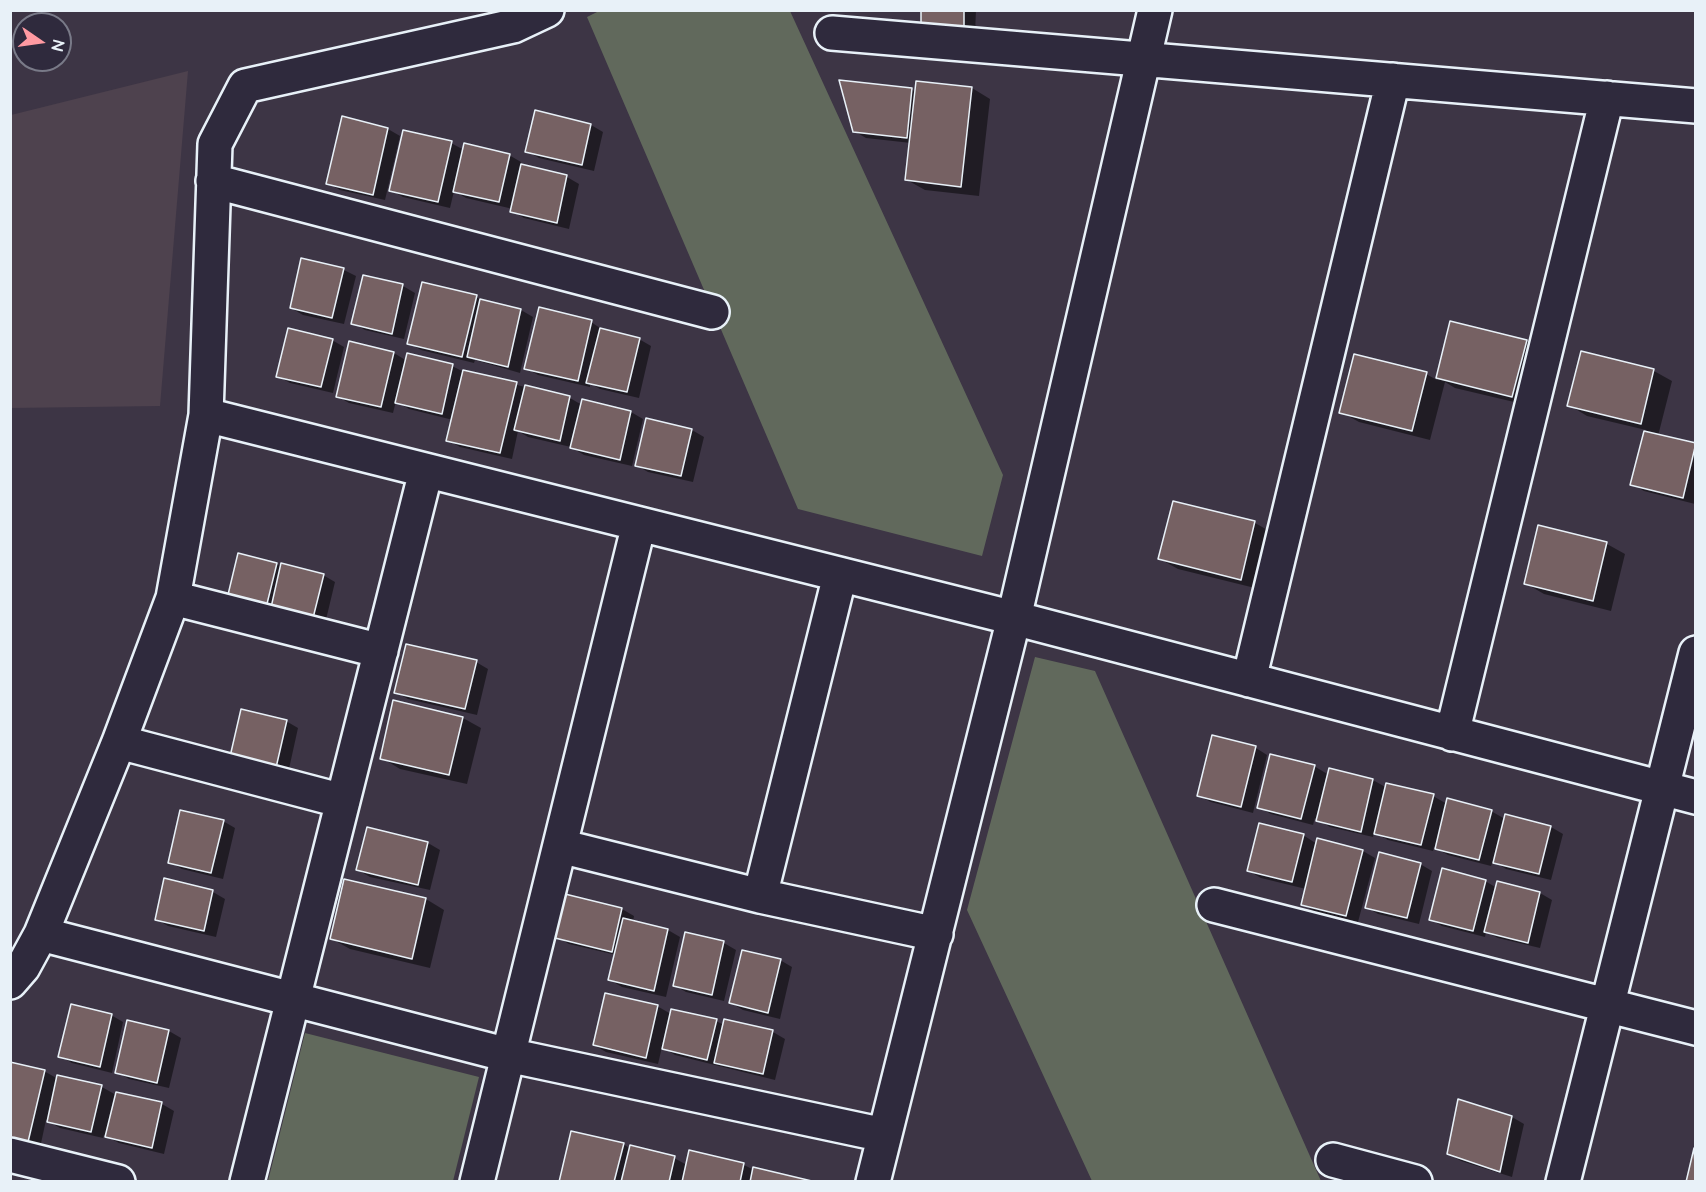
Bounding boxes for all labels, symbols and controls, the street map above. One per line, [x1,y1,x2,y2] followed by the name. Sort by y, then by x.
[12,12,72,72] north arrow
[46,38,69,53] text: N

